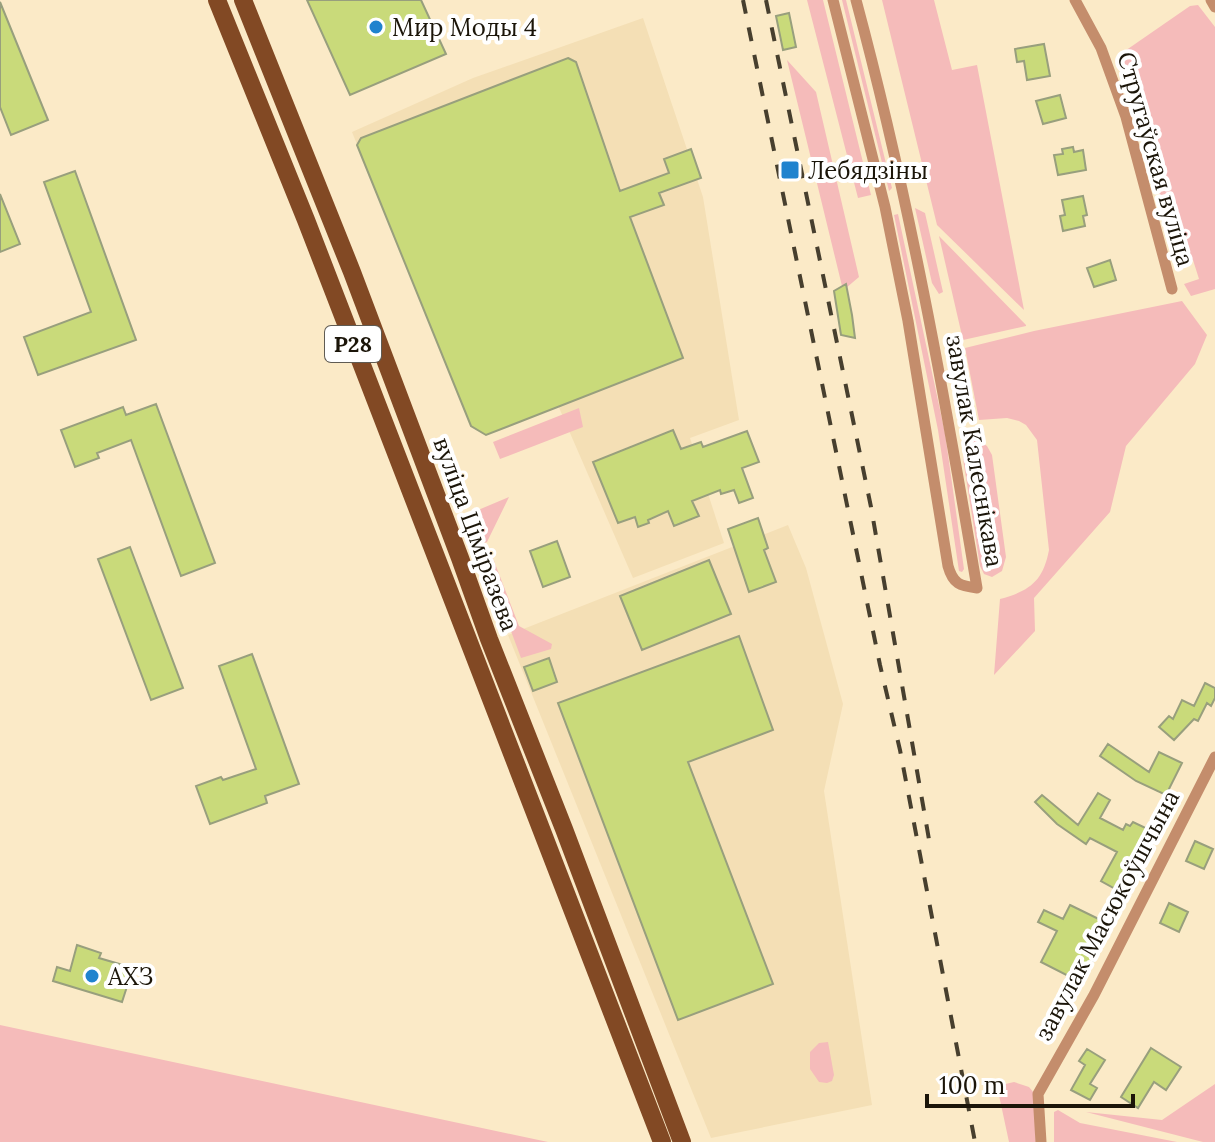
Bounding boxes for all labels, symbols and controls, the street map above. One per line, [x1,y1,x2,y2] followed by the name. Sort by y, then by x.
[392,12,537,43] place label: Мир Моды 4
[367,18,385,36] marker: Мир Моды 4
[1111,48,1201,270] street label: Стругаўская вуліца
[808,155,928,186] place label: Лебядзіны
[779,159,801,181] marker: Лебядзіны
[325,326,381,362] road number: Р28
[939,333,1011,569] street label: завулак Калеснікава
[426,433,526,635] street label: вуліца Ціміразева
[1028,785,1186,1045] street label: завулак Масюкоўшчына
[107,961,153,992] place label: АХЗ
[83,967,101,985] marker: АХЗ
[927,1058,1133,1108] scale bar
[939,1070,1005,1101] text: 100 m

